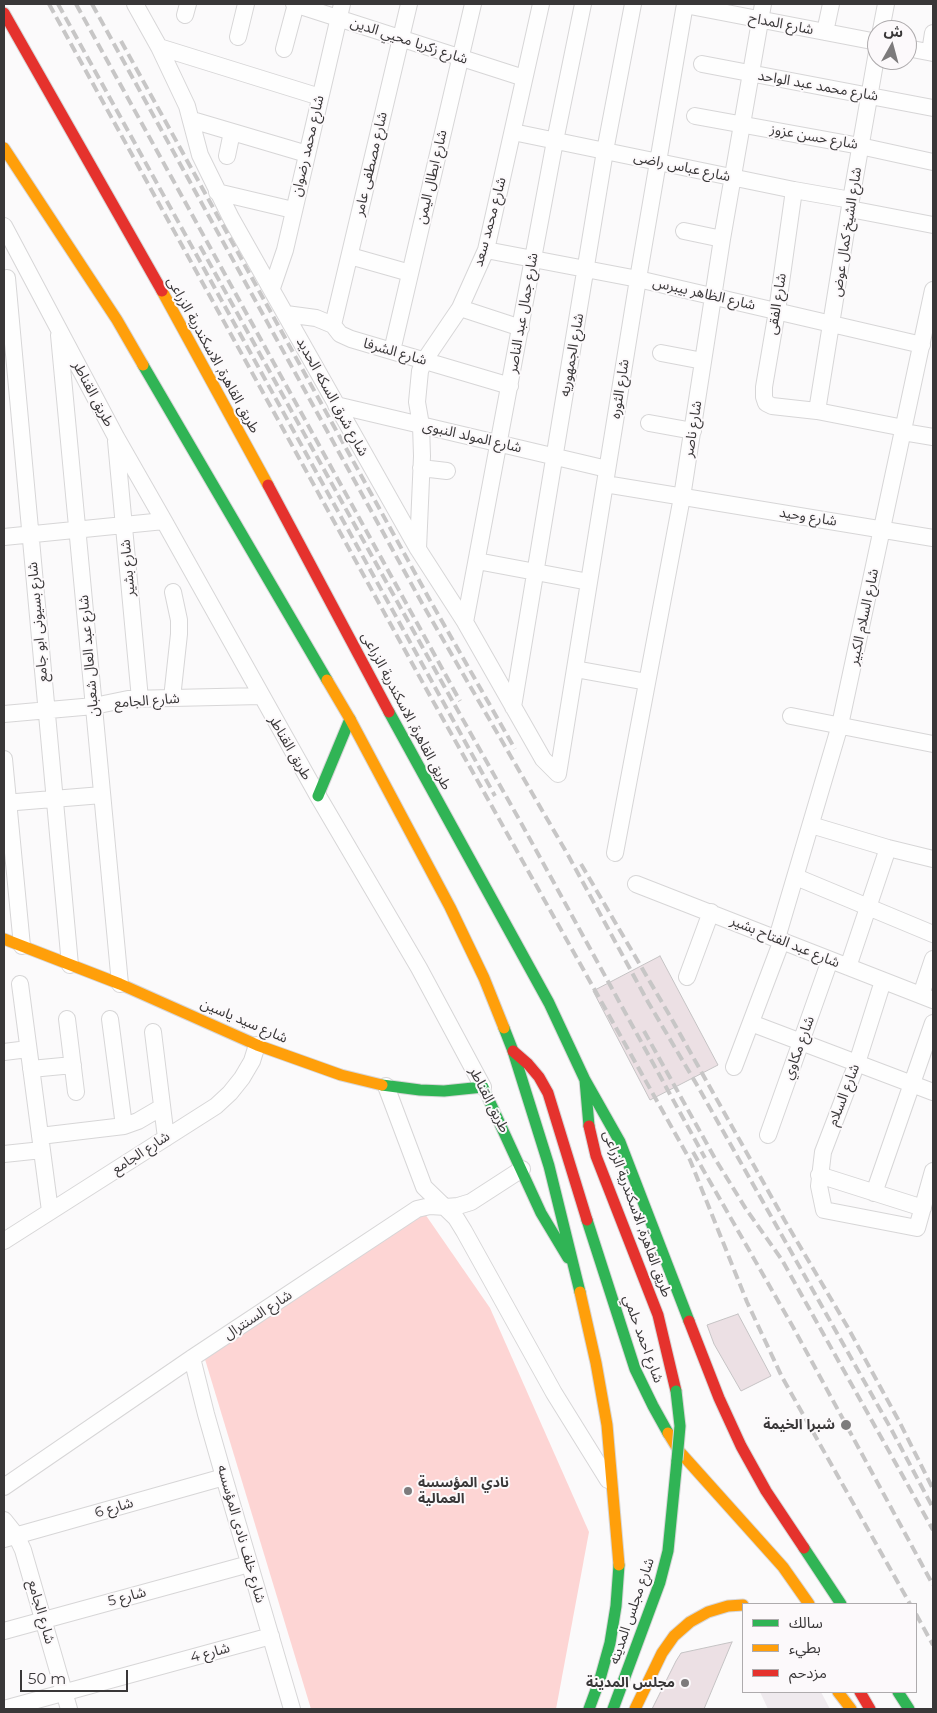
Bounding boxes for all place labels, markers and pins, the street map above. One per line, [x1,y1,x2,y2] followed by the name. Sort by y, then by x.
[763,1417,835,1433] place label: شبرا الخيمة
[839,1418,853,1432] marker: شبرا الخيمة
[418,1475,509,1508] place label: نادي المؤسسة العمالية
[402,1485,414,1497] marker: نادي المؤسسة العمالية
[586,1675,675,1691] place label: مجلس المدينة
[679,1677,691,1689] marker: مجلس المدينة

